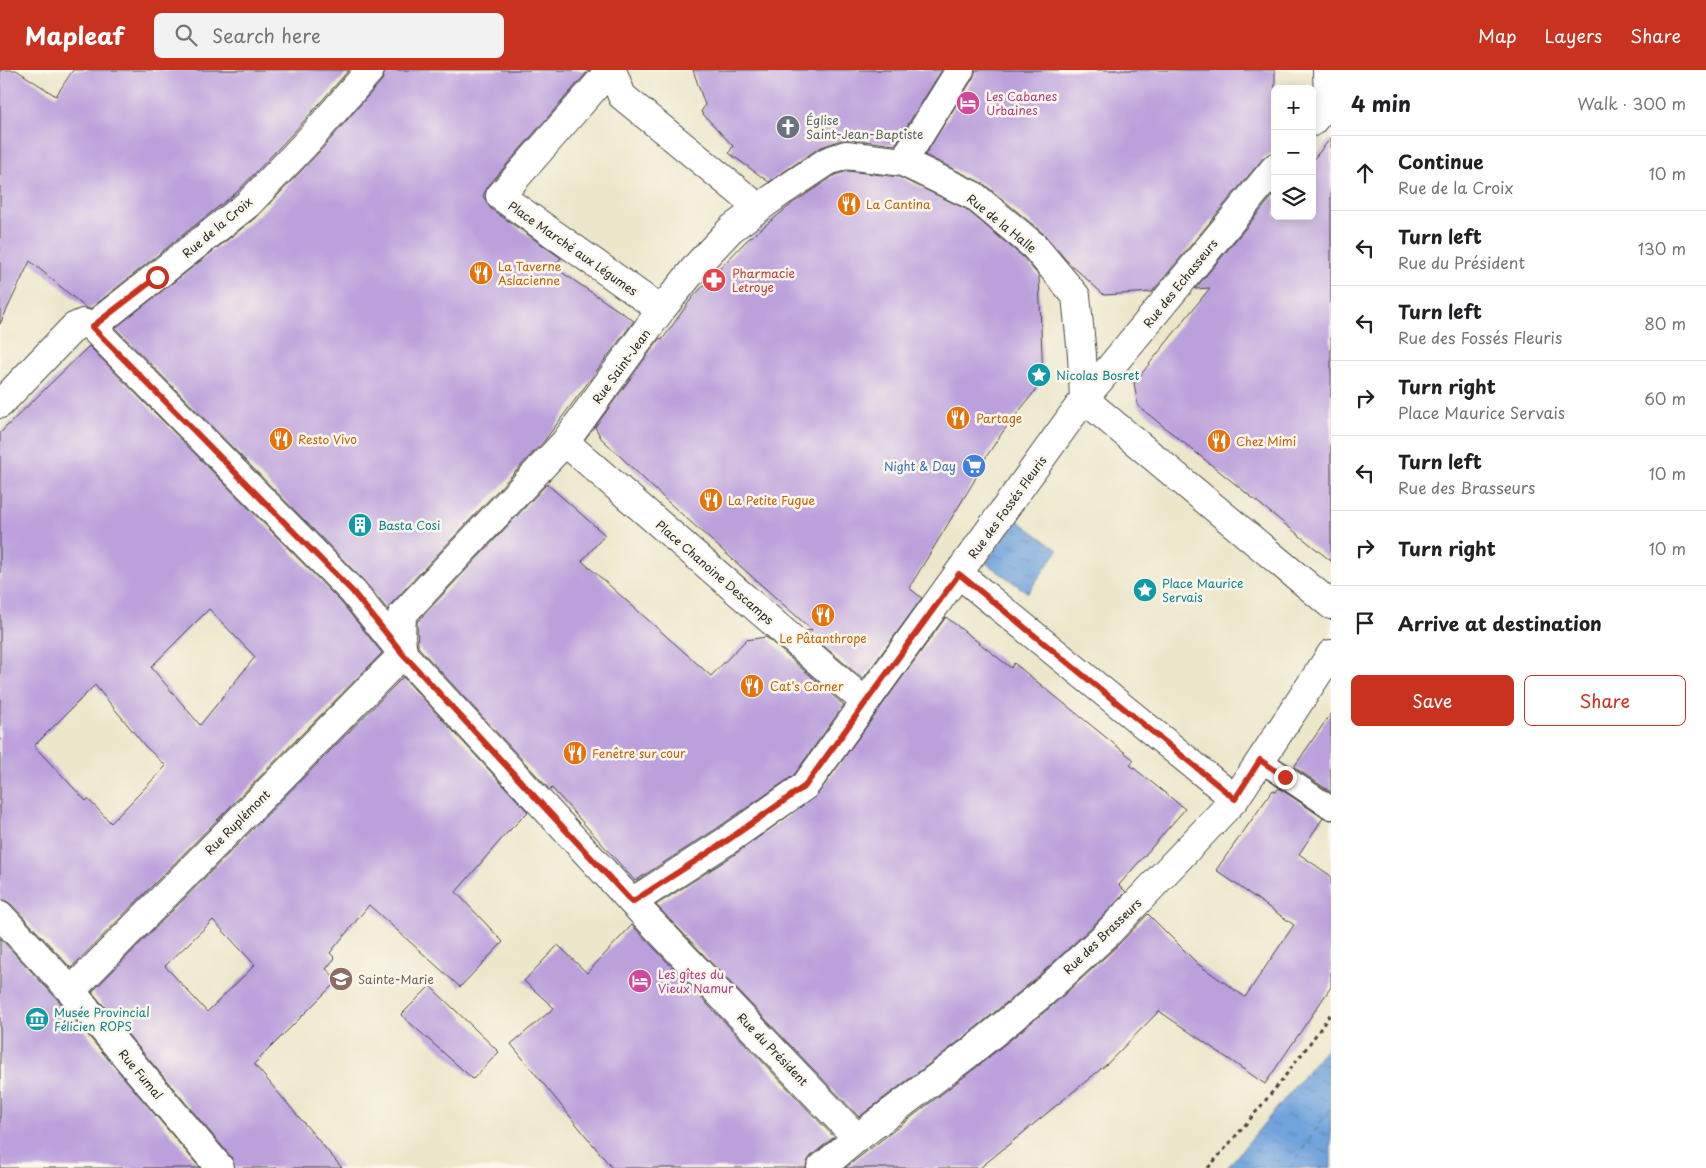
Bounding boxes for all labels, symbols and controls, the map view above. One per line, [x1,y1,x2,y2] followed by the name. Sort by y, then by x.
[154,13,504,58] search box
[25,17,124,53] text: Mapleaf
[172,21,200,49] icon: search
[212,21,321,49] text: Search here
[1478,22,1517,49] text: Map
[1545,22,1602,49] text: Layers
[1630,22,1681,49] text: Share
[1271,85,1316,220] map controls
[1271,85,1316,130] button: +
[986,87,1058,119] place label: Les Cabanes Urbaines
[1351,87,1411,119] text: 4 min
[955,90,981,116] hotel icon: Les Cabanes Urbaines
[1577,91,1686,115] text: Walk · 300 m
[806,111,923,143] place label: Église Saint-Jean-Baptiste
[775,114,801,140] church icon: Église Saint-Jean-Baptiste
[1271,130,1316,175] button: −
[1398,147,1484,175] text: Continue
[1351,159,1379,187] icon: ahead
[1649,161,1686,185] text: 10 m
[1271,175,1316,220] button: layers
[1398,175,1513,199] text: Rue de la Croix
[963,189,1041,257] street label: Rue de la Halle
[836,191,862,217] restaurant icon: La Cantina
[178,192,256,262] street label: Rue de la Croix
[866,195,931,213] place label: La Cantina
[505,196,642,300] street label: Place Marché aux Légumes
[1398,222,1482,250] text: Turn left
[1139,234,1222,331] street label: Rue des Echasseurs
[1351,234,1379,262] icon: left
[1638,236,1686,260] text: 130 m
[1398,250,1525,274] text: Rue du Président
[498,257,562,289] place label: La Taverne Aslacienne
[468,260,494,286] restaurant icon: La Taverne Aslacienne
[732,264,795,296] place label: Pharmacie Letroye
[146,266,169,289] route start
[701,267,727,293] pharmacy icon: Pharmacie Letroye
[1398,297,1482,325] text: Turn left
[1351,309,1379,337] icon: left
[1644,311,1686,335] text: 80 m
[588,325,654,407] street label: Rue Saint-Jean
[1398,325,1562,349] text: Rue des Fossés Fleuris
[1026,362,1052,388] place icon: Nicolas Bosret
[1056,366,1139,384] place label: Nicolas Bosret
[1398,372,1496,400] text: Turn right
[1351,384,1379,412] icon: right
[1644,386,1686,410] text: 60 m
[1398,400,1565,424] text: Place Maurice Servais
[945,405,971,431] restaurant icon: Partage
[976,409,1022,427] place label: Partage
[268,426,294,452] restaurant icon: Resto Vivo
[1206,428,1232,454] restaurant icon: Chez Mimi
[298,430,357,448] place label: Resto Vivo
[1236,432,1296,450] place label: Chez Mimi
[1398,447,1482,475] text: Turn left
[964,451,1051,562] street label: Rue des Fossés Fleuris
[961,453,987,479] supermarket icon: Night & Day
[884,457,956,475] place label: Night & Day
[1351,459,1379,487] icon: left
[1649,461,1686,485] text: 10 m
[1398,475,1535,499] text: Rue des Brasseurs
[698,487,724,513] restaurant icon: La Petite Fugue
[728,491,815,509] place label: La Petite Fugue
[347,512,373,538] building icon: Basta Cosi
[378,516,440,534] place label: Basta Cosi
[652,516,778,629] street label: Place Chanoine Descamps
[1351,534,1379,562] icon: right
[1398,534,1496,562] text: Turn right
[1649,536,1686,560] text: 10 m
[1162,574,1243,606] place label: Place Maurice Servais
[1132,577,1158,603] place icon: Place Maurice Servais
[810,602,836,628] restaurant icon: Le Pâtanthrope
[1351,609,1379,637] icon: arrive
[1398,609,1602,637] text: Arrive at destination
[779,629,867,647] place label: Le Pâtanthrope
[739,673,765,699] restaurant icon: Cat's Corner
[1351,675,1514,726] button: Save
[1524,675,1686,726] button: Share
[770,677,844,695] place label: Cat's Corner
[562,740,588,766] restaurant icon: Fenêtre sur cour
[592,744,686,762] place label: Fenêtre sur cour
[1274,766,1297,789] route end
[200,785,274,859] street label: Rue Ruplémont
[1059,893,1146,978] street label: Rue des Brasseurs
[658,965,734,997] place label: Les gîtes du Vieux Namur
[328,966,354,992] school or university icon: Sainte-Marie
[627,968,653,994] hotel icon: Les gîtes du Vieux Namur
[358,970,434,988] place label: Sainte-Marie
[54,1003,150,1035] place label: Musée Provincial Félicien ROPS
[24,1006,50,1032] museum icon: Musée Provincial Félicien ROPS
[733,1008,813,1090] street label: Rue du Président
[115,1045,167,1103] street label: Rue Fumal

